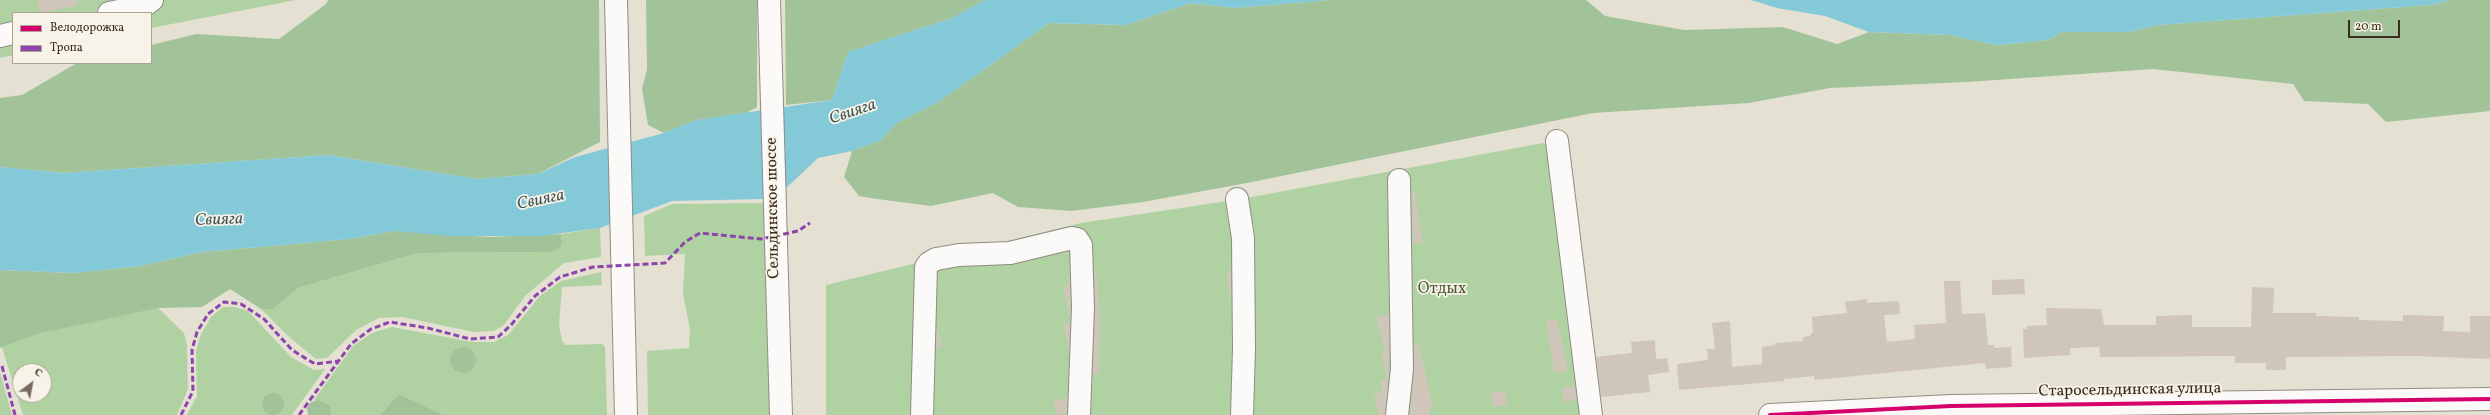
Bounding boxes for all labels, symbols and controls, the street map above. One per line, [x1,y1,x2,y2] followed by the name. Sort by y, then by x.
[12,12,152,64] legend
[2350,12,2402,38] scale bar
[2355,19,2382,35] text: 20 m
[50,20,124,36] text: Велодорожка
[50,40,83,56] text: Тропа
[827,96,879,130] water label: Свияга
[763,137,785,279] street label: Сельдинское шоссе
[515,186,567,216] water label: Свияга
[195,210,243,232] water label: Свияга
[1418,280,1466,300] park label: Отдых
[12,363,52,403] north arrow
[31,365,45,381] text: С
[2038,380,2222,402] street label: Старосельдинская улица

